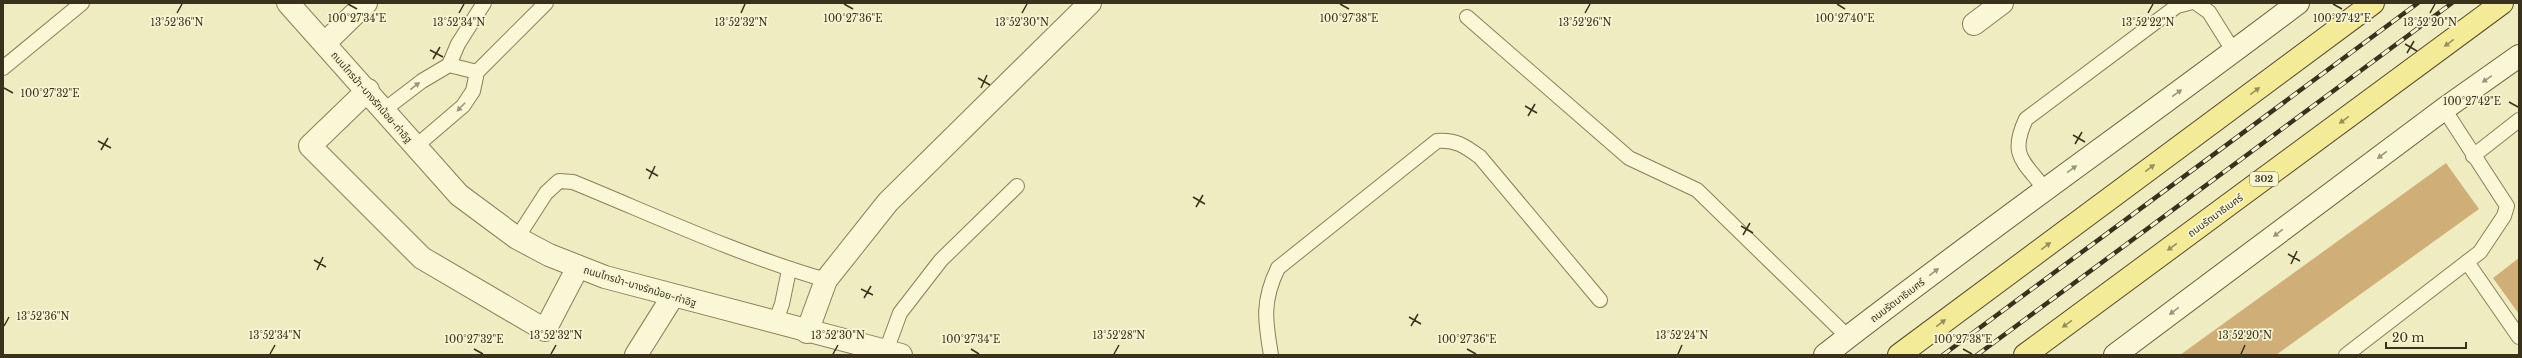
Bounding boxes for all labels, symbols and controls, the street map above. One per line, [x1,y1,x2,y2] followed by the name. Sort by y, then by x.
[328,12,386,25] text: 100°27'34"E
[823,12,883,25] text: 100°27'36"E
[1320,12,1378,25] text: 100°27'38"E
[1815,12,1875,25] text: 100°27'40"E
[2313,12,2371,25] text: 100°27'42"E
[150,16,204,29] text: 13°52'36"N
[433,16,485,29] text: 13°52'34"N
[715,16,767,29] text: 13°52'32"N
[995,16,1049,29] text: 13°52'30"N
[1558,16,1612,29] text: 13°52'26"N
[2122,16,2174,29] text: 13°52'22"N
[2403,16,2457,29] text: 13°52'20"N
[2443,39,2454,47] one-way arrow
[328,49,415,146] street label: ถนนไทรม้า-บางรักน้อย-ท่าอิฐ
[2482,75,2492,83] one-way arrow
[409,82,420,90] one-way arrow
[21,87,79,100] text: 100°27'32"E
[2249,87,2260,95] one-way arrow
[2172,89,2183,97] one-way arrow
[2443,95,2501,108] text: 100°27'42"E
[456,102,466,112] one-way arrow
[2339,116,2349,124] one-way arrow
[2377,151,2388,160] one-way arrow
[2145,164,2156,173] one-way arrow
[2067,165,2078,173] one-way arrow
[2250,172,2278,186] road number: 302
[2185,191,2246,240] street label: ถนนรัตนาธิเบศร์
[2273,229,2283,237] one-way arrow
[2040,242,2051,250] one-way arrow
[2166,243,2177,251] one-way arrow
[582,263,698,310] street label: ถนนไทรม้า-บางรักน้อย-ท่าอิฐ
[1929,268,1940,276] one-way arrow
[1867,275,1928,325] street label: ถนนรัตนาธิเบศร์
[2168,307,2179,315] one-way arrow
[16,310,70,323] text: 13°52'36"N
[1936,319,1947,328] one-way arrow
[2062,320,2072,328] one-way arrow
[2386,324,2466,350] scale bar
[249,329,301,342] text: 13°52'34"N
[530,329,582,342] text: 13°52'32"N
[811,329,865,342] text: 13°52'30"N
[1093,329,1145,342] text: 13°52'28"N
[1656,329,1708,342] text: 13°52'24"N
[2218,329,2272,342] text: 13°52'20"N
[2392,330,2424,345] text: 20 m
[445,333,503,346] text: 100°27'32"E
[942,333,1000,346] text: 100°27'34"E
[1437,333,1497,346] text: 100°27'36"E
[1934,333,1992,346] text: 100°27'38"E

